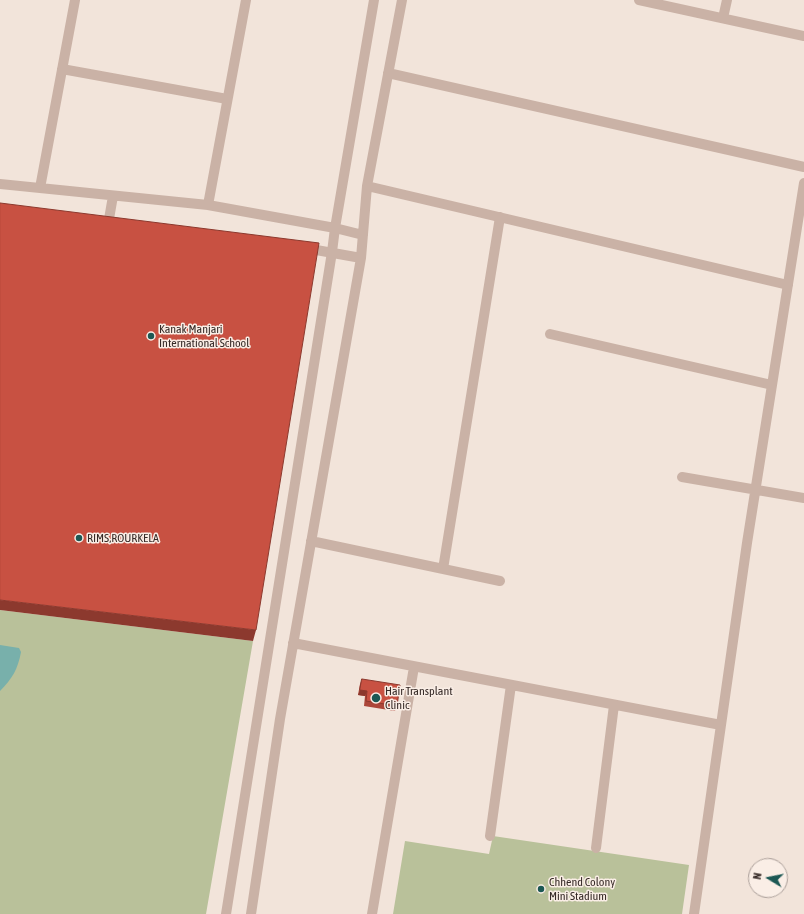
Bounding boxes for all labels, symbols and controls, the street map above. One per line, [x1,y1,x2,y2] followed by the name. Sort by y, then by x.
[159,322,249,350] place label: Kanak Manjari International School
[146,331,156,341] marker: Kanak Manjari International School
[87,531,159,545] place label: RIMS,ROURKELA
[74,533,84,543] marker: RIMS,ROURKELA
[385,684,453,712] place label: Hair Transplant Clinic
[370,692,382,704] marker: Hair Transplant Clinic
[748,858,788,898] north arrow
[751,872,764,880] text: N
[549,875,615,903] place label: Chhend Colony Mini Stadium
[536,884,546,894] marker: Chhend Colony Mini Stadium

